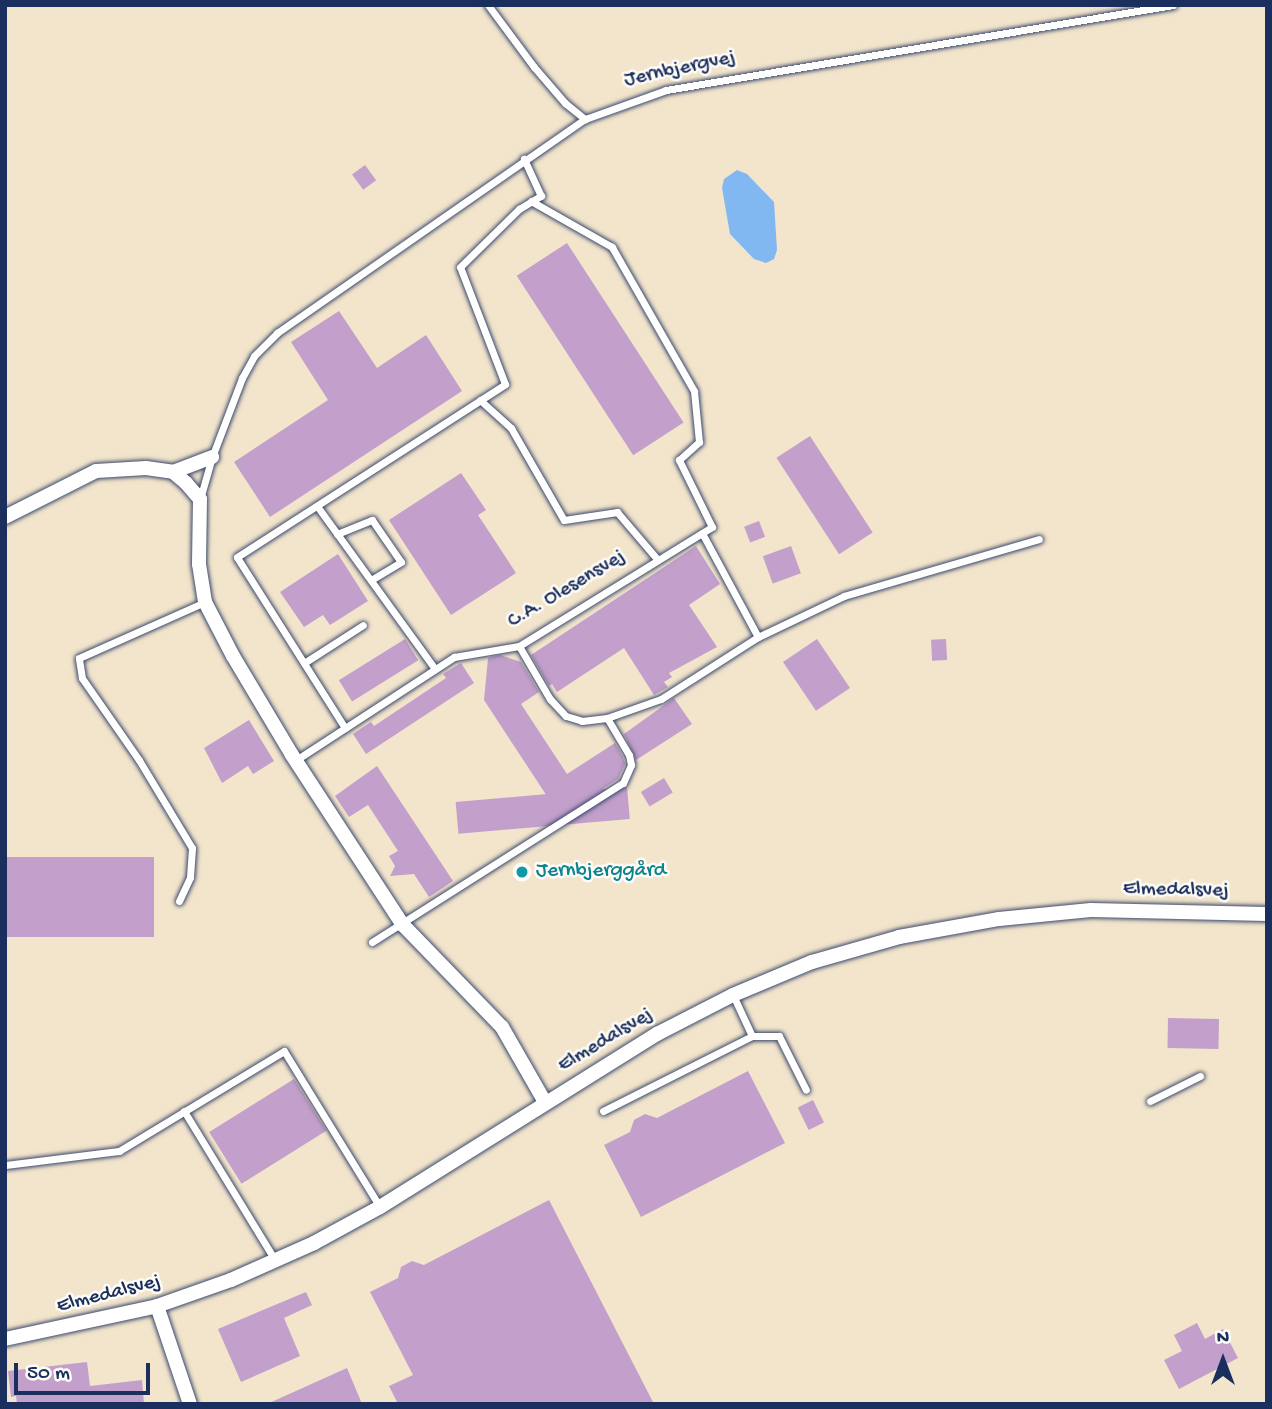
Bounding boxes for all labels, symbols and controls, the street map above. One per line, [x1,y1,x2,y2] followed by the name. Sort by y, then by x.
[622,46,738,94] street label: Jernbjergvej
[504,545,630,635] street label: C.A. Olesensvej
[536,859,666,885] place label: Jernbjerggård
[514,864,530,880] marker: Jernbjerggård
[1123,877,1229,905] street label: Elmedalsvej
[554,1003,658,1079] street label: Elmedalsvej
[55,1270,163,1320] street label: Elmedalsvej
[1188,1325,1258,1395] north arrow
[1217,1327,1229,1350] text: N
[18,1350,154,1394] scale bar
[27,1362,70,1387] text: 50 m

